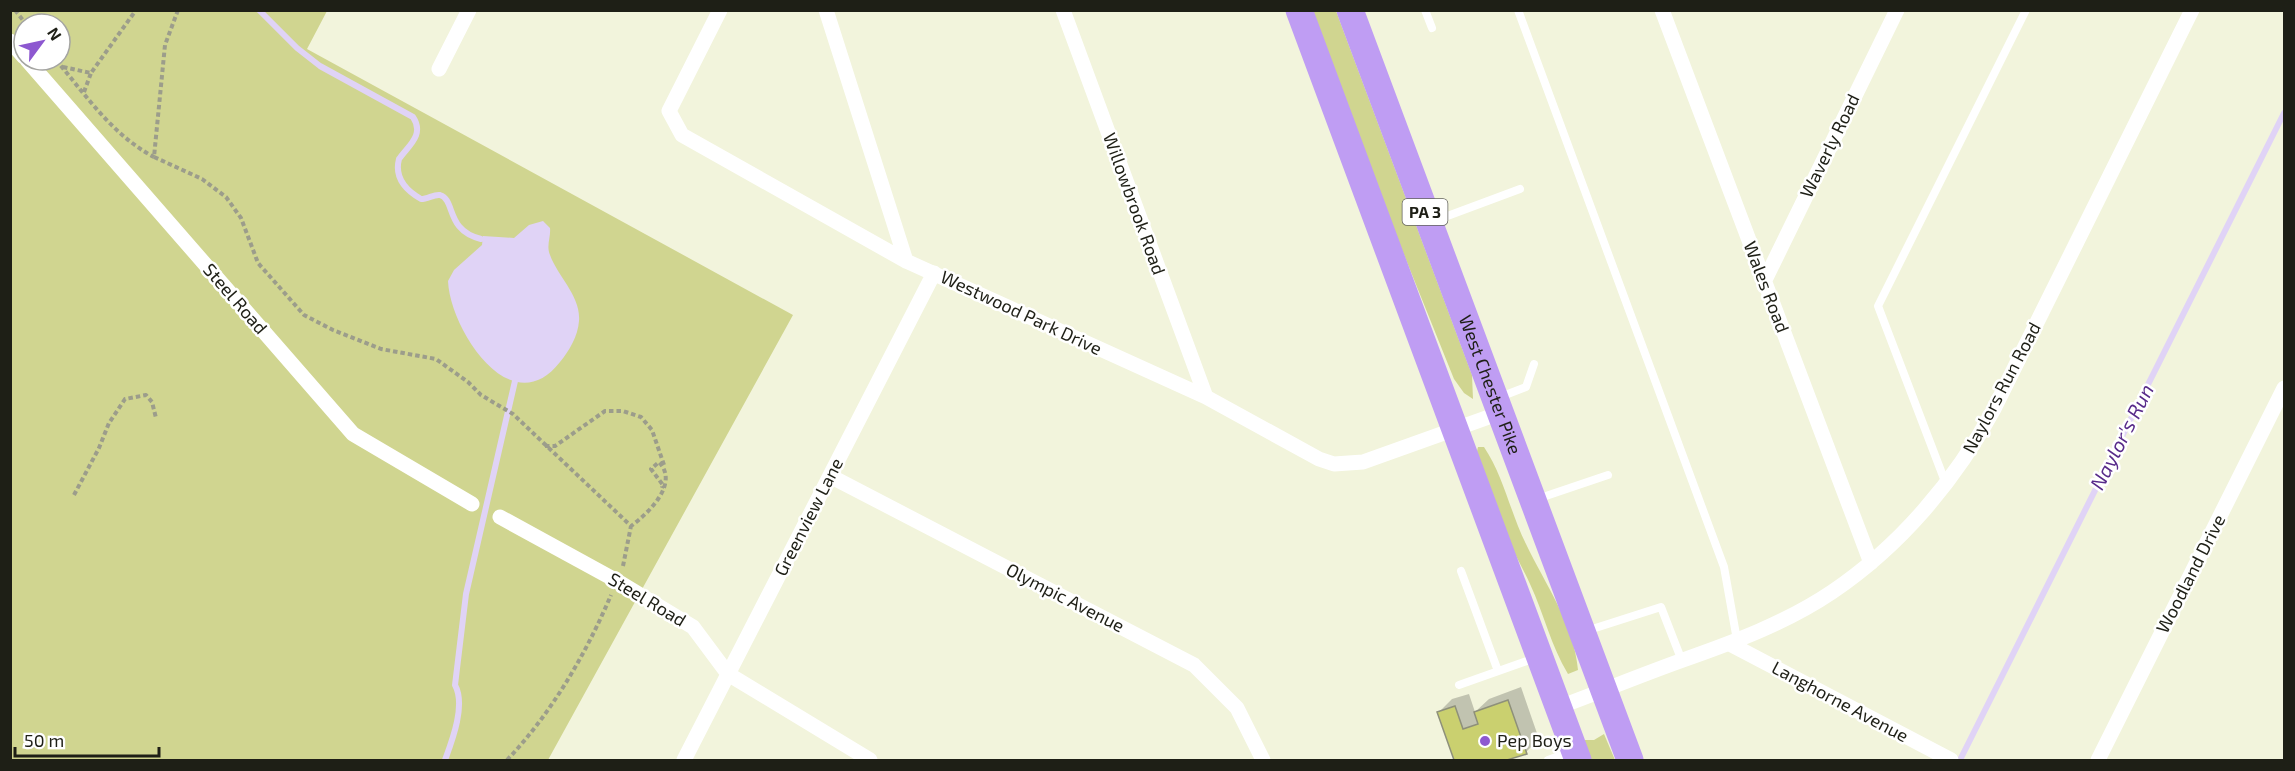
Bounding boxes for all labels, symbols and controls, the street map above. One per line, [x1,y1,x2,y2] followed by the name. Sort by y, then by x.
[12,12,72,72] north arrow
[44,24,66,44] text: N
[1795,90,1864,201] street label: Waverly Road
[1099,130,1171,278] street label: Willowbrook Road
[1402,199,1448,225] road number: PA 3
[1739,238,1794,336] street label: Wales Road
[199,258,272,338] street label: Steel Road
[937,265,1106,359] street label: Westwood Park Drive
[1455,312,1527,457] street label: West Chester Pike
[1957,318,2045,457] street label: Naylors Run Road
[2084,380,2159,494] water label: Naylor's Run
[769,454,847,579] street label: Greenview Lane
[2151,511,2229,637] street label: Woodland Drive
[1003,558,1128,636] street label: Olympic Avenue
[605,567,690,631] street label: Steel Road
[1768,656,1913,746] street label: Langhorne Avenue
[15,720,159,758] scale bar
[24,729,64,751] text: 50 m
[1497,729,1572,751] place label: Pep Boys
[1478,734,1492,748] marker: Pep Boys

